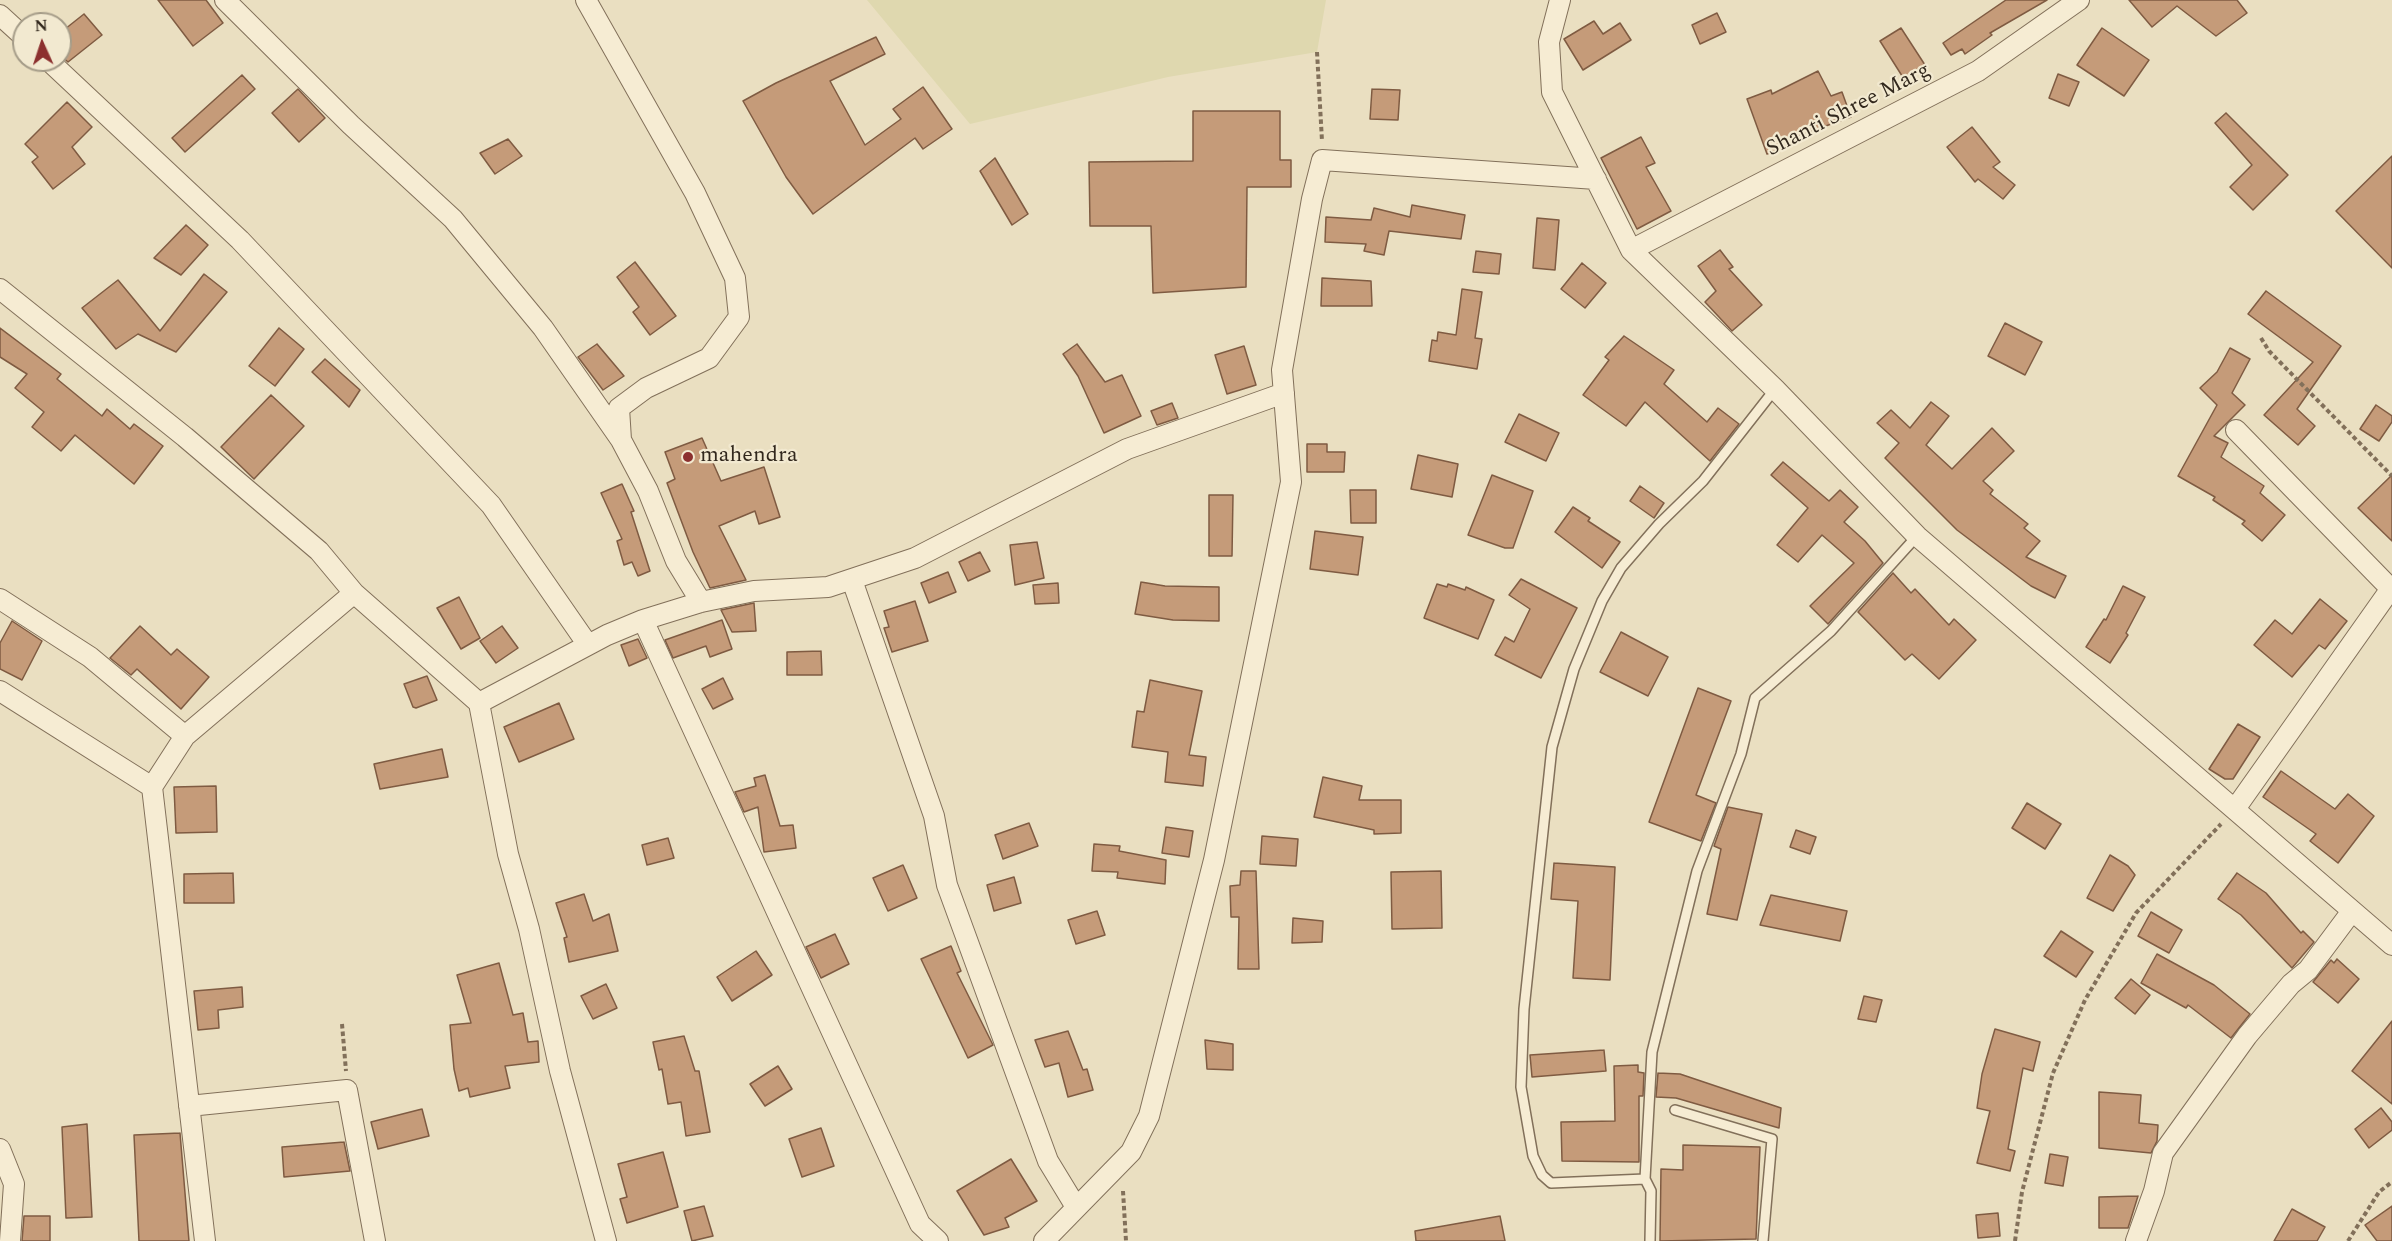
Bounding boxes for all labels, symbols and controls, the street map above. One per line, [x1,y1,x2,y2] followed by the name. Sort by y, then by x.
[12,12,72,72] north arrow
[34,14,48,38] text: N
[1762,58,1936,164] street label: Shanti Shree Marg
[700,444,798,470] place label: mahendra
[681,450,695,464] marker: mahendra

